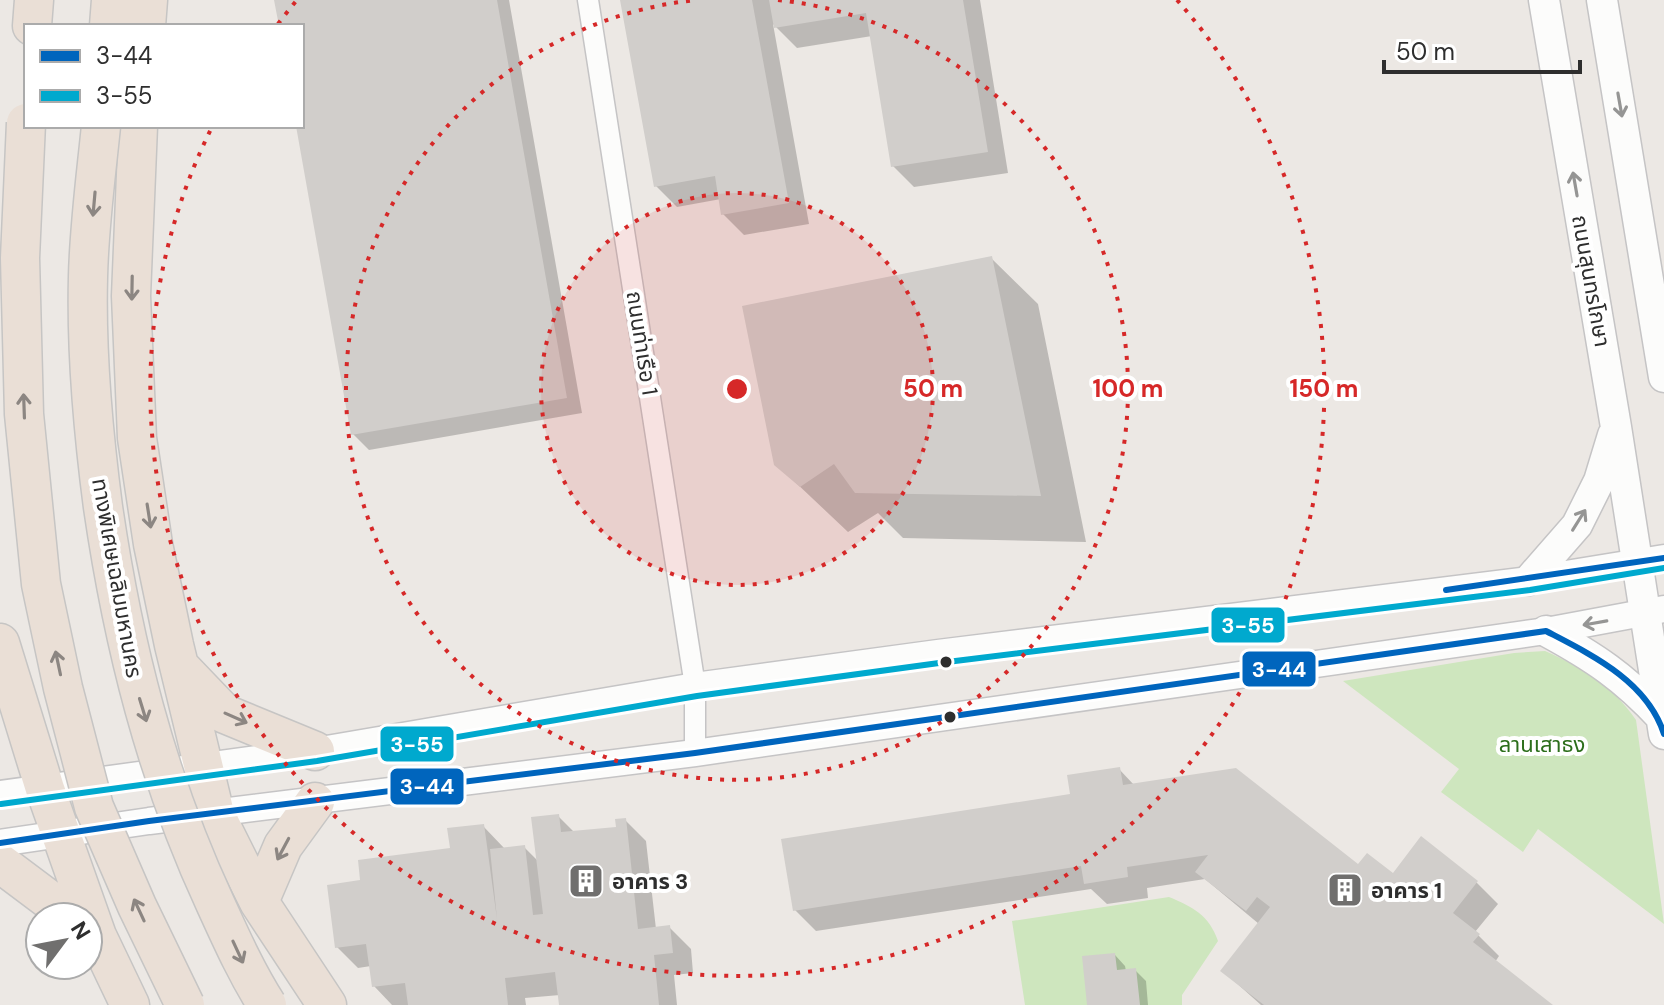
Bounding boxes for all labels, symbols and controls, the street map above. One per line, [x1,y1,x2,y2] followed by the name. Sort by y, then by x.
[24,24,304,128] legend
[1384,24,1580,74] scale bar
[1396,36,1455,67] text: 50 m
[96,40,152,71] text: 3-44
[96,80,152,111] text: 3-55
[1613,91,1628,117] one-way arrow
[1567,172,1582,198] one-way arrow
[86,190,101,217] one-way arrow
[1565,213,1617,349] street label: ถนนสุนทรโกษา
[124,274,139,301] one-way arrow
[619,289,665,397] street label: ถนนท่าเรือ 1
[903,373,963,404] text: 50 m
[1093,373,1163,404] text: 100 m
[1290,373,1358,404] text: 150 m
[723,375,751,403] centre of rings
[16,393,31,420] one-way arrow
[85,476,149,680] street label: ทางพิเศษเฉลิมมหานคร
[142,502,157,528] one-way arrow
[1571,509,1587,532] one-way arrow
[1210,606,1286,644] line badge: 3-55
[1221,611,1275,640] text: 3-55
[1582,616,1608,631] one-way arrow
[1241,650,1317,688] line badge: 3-44
[50,651,65,677] one-way arrow
[938,654,954,670] unlabelled marker
[1252,655,1306,684] text: 3-44
[136,697,151,723] one-way arrow
[942,709,958,725] unlabelled marker
[223,712,248,727] one-way arrow
[379,725,455,763] line badge: 3-55
[390,730,444,759] text: 3-55
[1499,730,1585,759] park label: ลานเสาธง
[389,767,465,806] line badge: 3-44
[400,772,454,801] text: 3-44
[274,837,290,861] one-way arrow
[567,862,605,900] building icon: อาคาร 3
[612,867,688,896] place label: อาคาร 3
[1326,871,1364,909] building icon: อาคาร 1
[1371,876,1442,905] place label: อาคาร 1
[131,898,146,922] one-way arrow
[24,901,104,981] north arrow
[64,916,97,945] text: N
[231,940,246,964] one-way arrow

